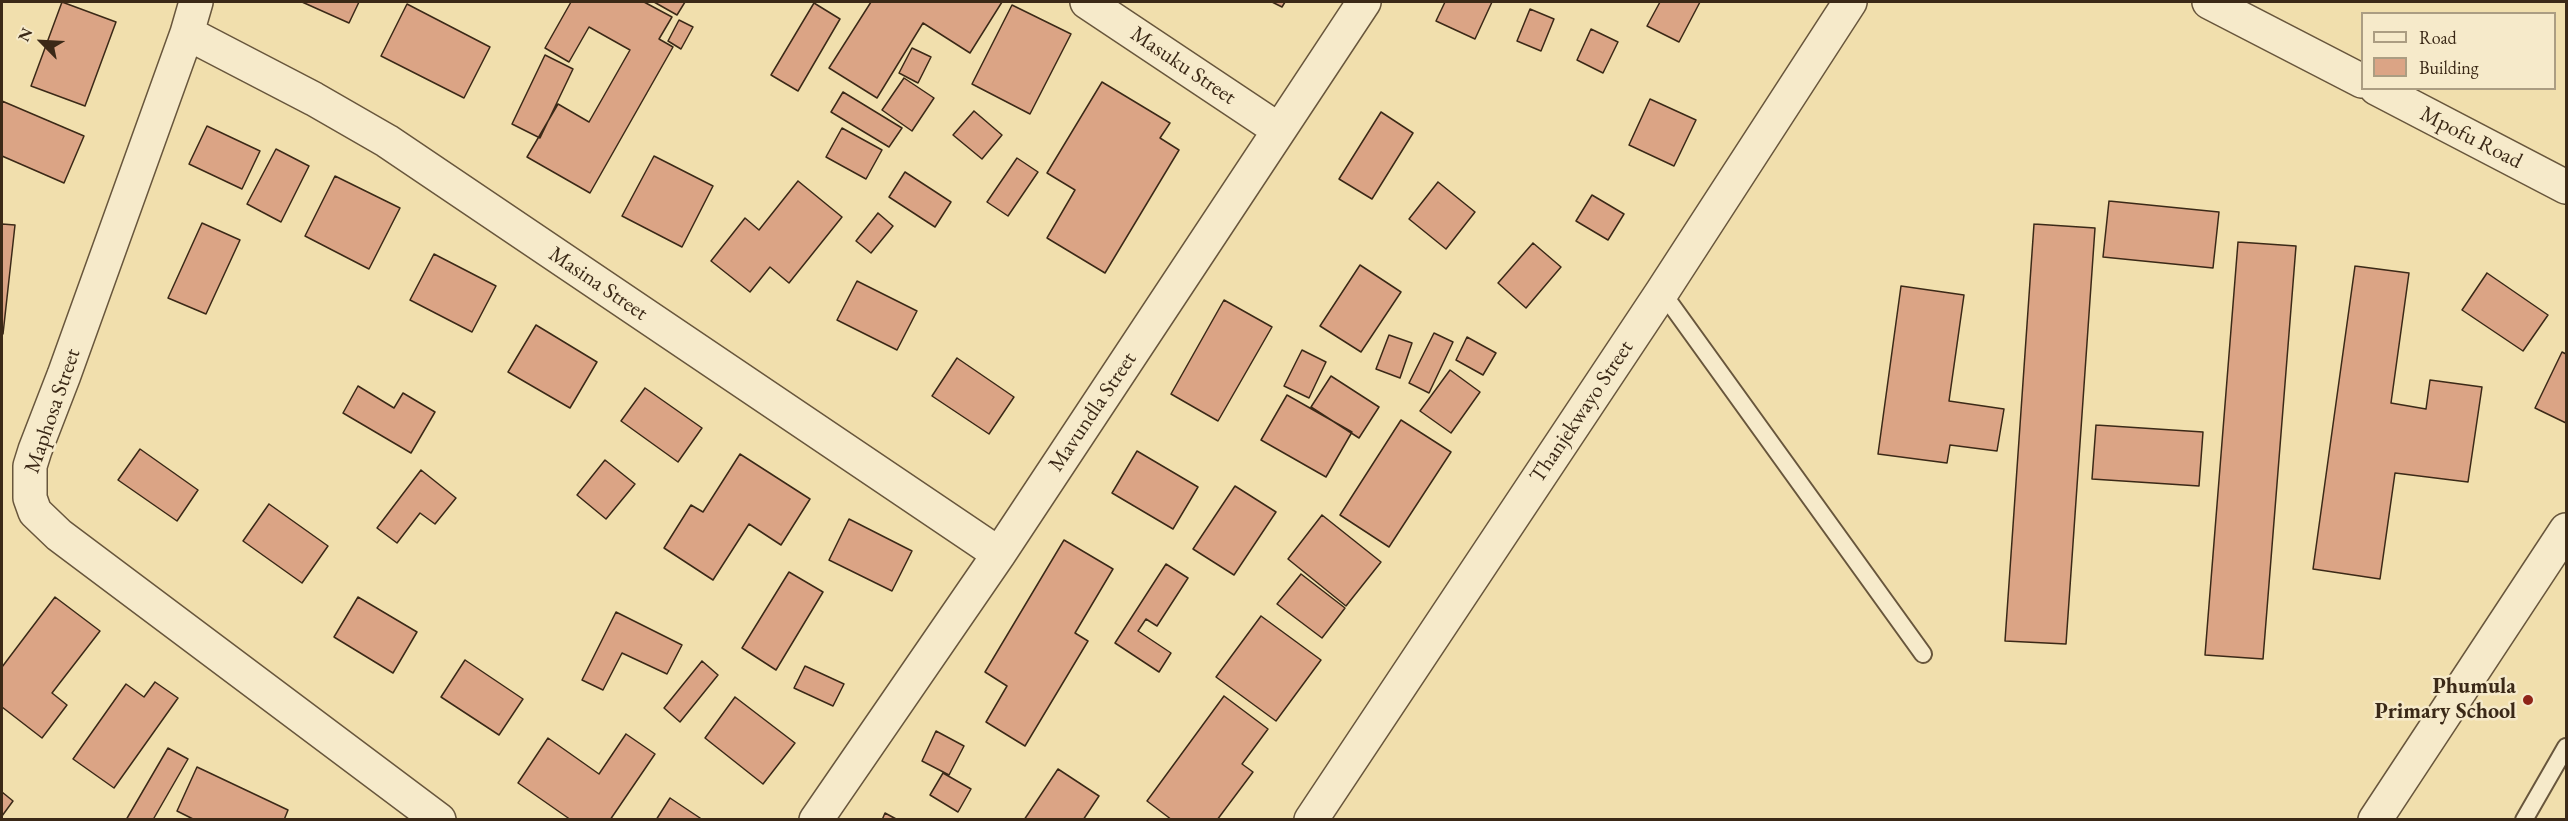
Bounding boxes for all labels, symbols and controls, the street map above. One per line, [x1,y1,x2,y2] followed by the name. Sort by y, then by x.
[12,12,72,72] north arrow
[2361,12,2556,90] legend
[1125,21,1241,111] street label: Masuku Street
[13,24,37,45] text: N
[2419,26,2457,49] text: Road
[2419,56,2479,79] text: Building
[2415,101,2527,175] street label: Mpofu Road
[543,241,653,327] street label: Masina Street
[1525,336,1639,488] street label: Thanjekwayo Street
[19,345,87,477] street label: Maphosa Street
[1043,347,1143,477] street label: Mavundla Street
[2374,674,2516,726] place label: Phumula Primary School
[2521,693,2535,707] marker: Phumula Primary School

